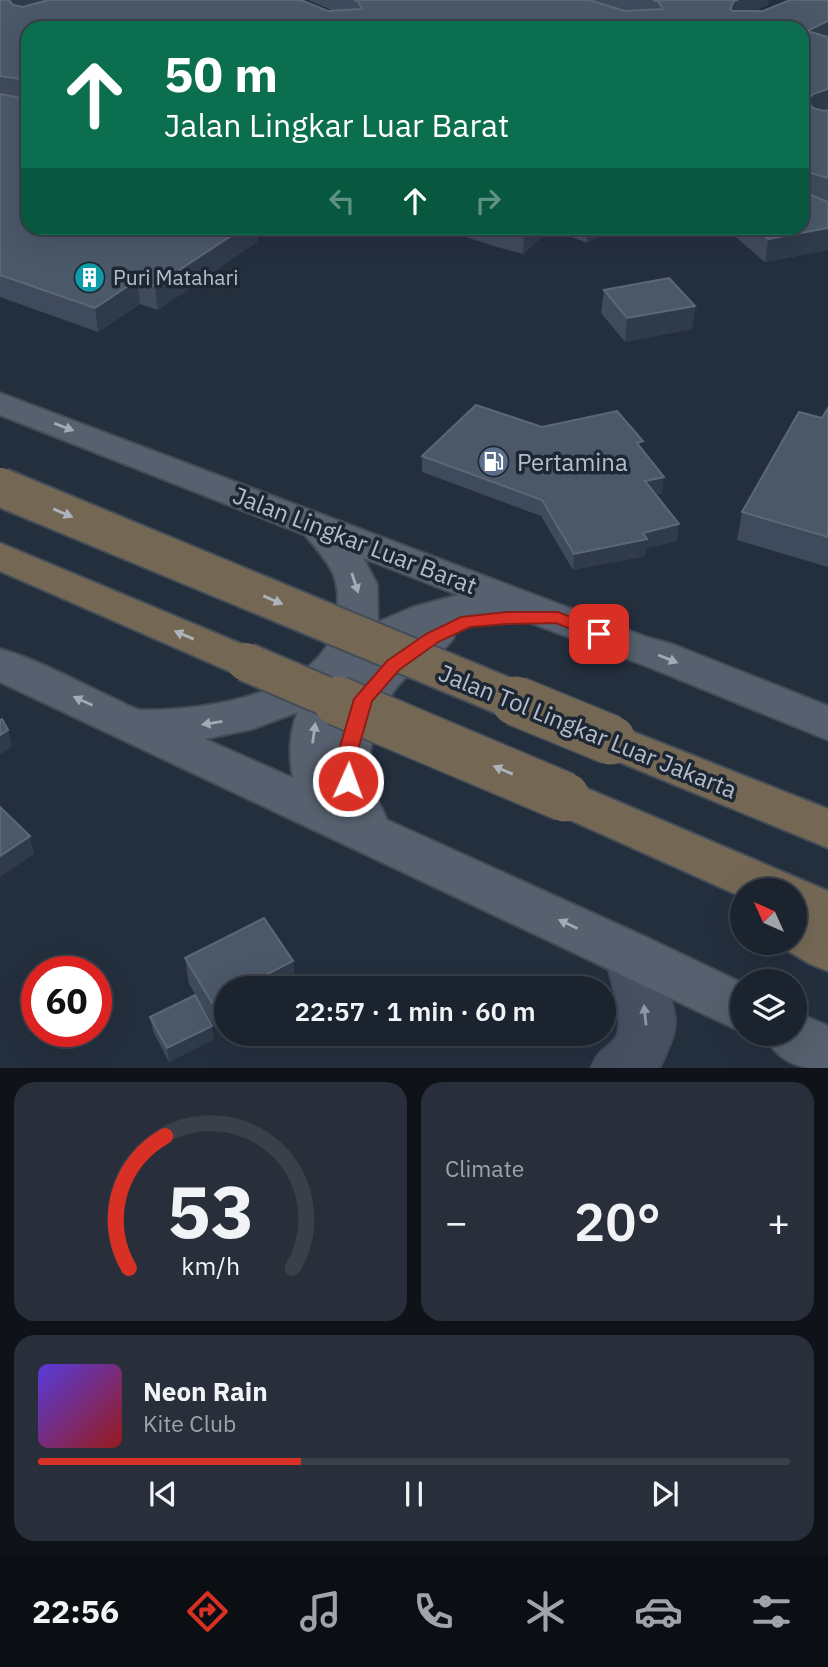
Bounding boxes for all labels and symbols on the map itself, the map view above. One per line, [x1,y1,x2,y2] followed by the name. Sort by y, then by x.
[73,260,107,294] building icon: Puri Matahari
[113,263,239,291] place label: Puri Matahari
[53,422,74,433] one-way arrow
[477,445,511,479] fuel station icon: Pertamina
[517,446,628,478] place label: Pertamina
[228,479,482,601] street label: Jalan Lingkar Luar Barat
[53,507,73,519] one-way arrow
[351,572,361,593] one-way arrow
[263,594,283,606] one-way arrow
[569,604,629,664] pin
[173,629,194,640] one-way arrow
[657,653,678,664] one-way arrow
[434,656,742,806] street label: Jalan Tol Lingkar Luar Jakarta
[73,695,94,706] one-way arrow
[201,718,223,729] one-way arrow
[308,722,319,744] one-way arrow
[311,744,385,818] position arrow
[492,765,513,776] one-way arrow
[730,878,807,956] north arrow
[558,918,578,930] one-way arrow
[21,956,112,1047] speed limit sign: 60
[639,1004,650,1026] one-way arrow

